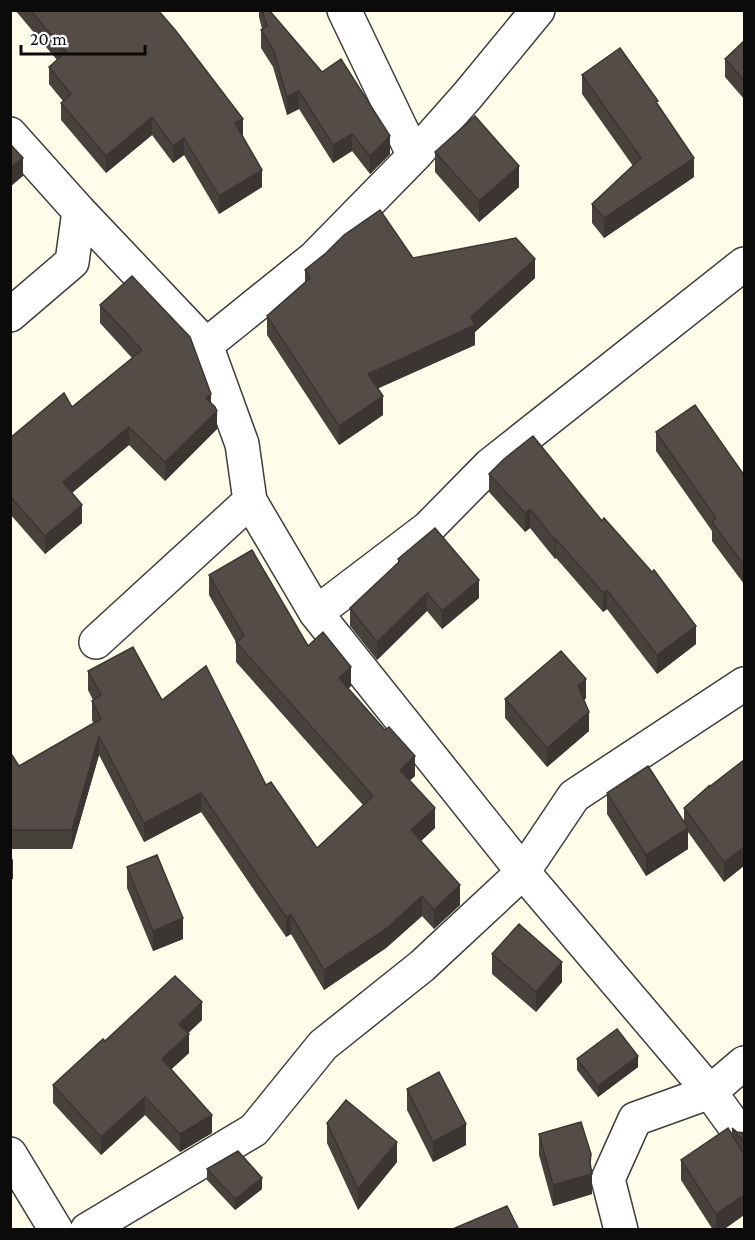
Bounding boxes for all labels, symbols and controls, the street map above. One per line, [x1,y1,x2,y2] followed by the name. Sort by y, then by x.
[21,18,146,56] scale bar
[30,29,67,49] text: 20 m

